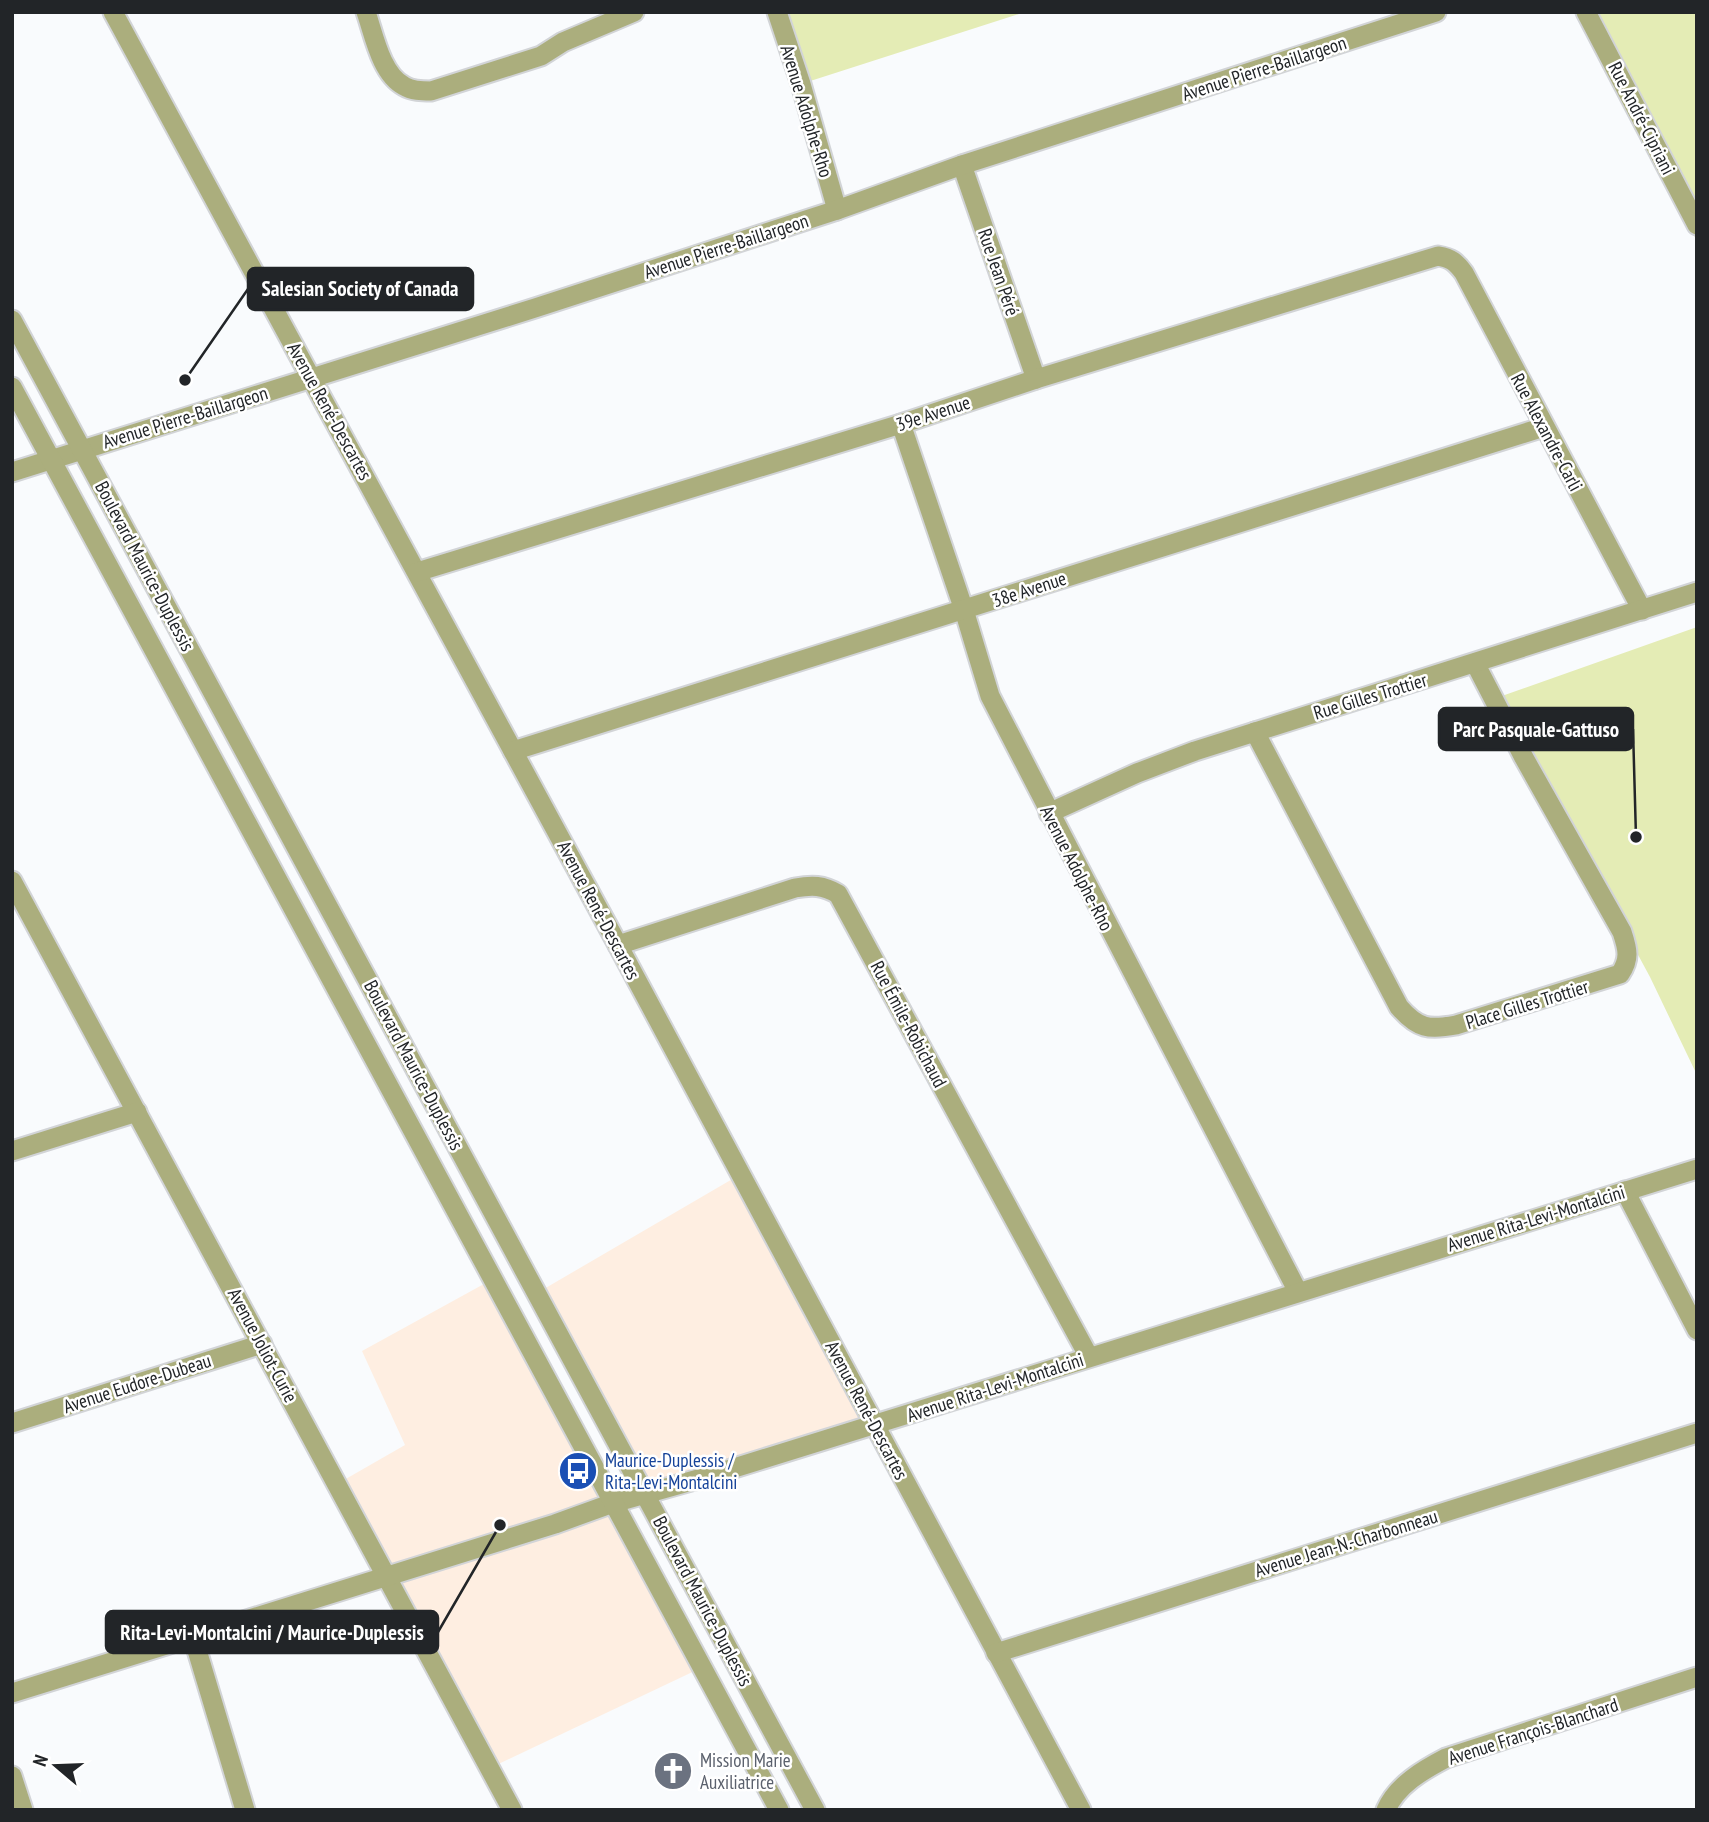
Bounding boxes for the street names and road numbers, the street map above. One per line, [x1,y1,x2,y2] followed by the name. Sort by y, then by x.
[1179,30,1349,106] street label: Avenue Pierre-Baillargeon
[775,42,839,180] street label: Avenue Adolphe-Rho
[1603,58,1681,178] street label: Rue André-Cipriani
[641,208,811,284] street label: Avenue Pierre-Baillargeon
[973,225,1025,319] street label: Rue Jean Péré
[282,338,378,484] street label: Avenue René-Descartes
[1506,369,1588,495] street label: Rue Alexandre-Carli
[100,380,270,454] street label: Avenue Pierre-Baillargeon
[893,390,973,436] street label: 39e Avenue
[90,477,200,655] street label: Boulevard Maurice-Duplessis
[989,566,1069,612] street label: 38e Avenue
[1310,667,1430,725] street label: Rue Gilles Trottier
[1035,801,1119,935] street label: Avenue Adolphe-Rho
[552,837,646,983] street label: Avenue René-Descartes
[866,957,952,1091] street label: Rue Émile-Robichaud
[1463,974,1592,1034] street label: Place Gilles Trottier
[359,976,469,1154] street label: Boulevard Maurice-Duplessis
[1444,1180,1628,1256] street label: Avenue Rita-Levi-Montalcini
[223,1284,303,1406] street label: Avenue Joliot-Curie
[820,1337,914,1483] street label: Avenue René-Descartes
[904,1347,1086,1427] street label: Avenue Rita-Levi-Montalcini
[60,1348,214,1418] street label: Avenue Eudore-Dubeau
[1252,1504,1440,1582] street label: Avenue Jean-N.-Charbonneau
[648,1512,758,1690] street label: Boulevard Maurice-Duplessis
[1445,1692,1621,1770] street label: Avenue François-Blanchard

